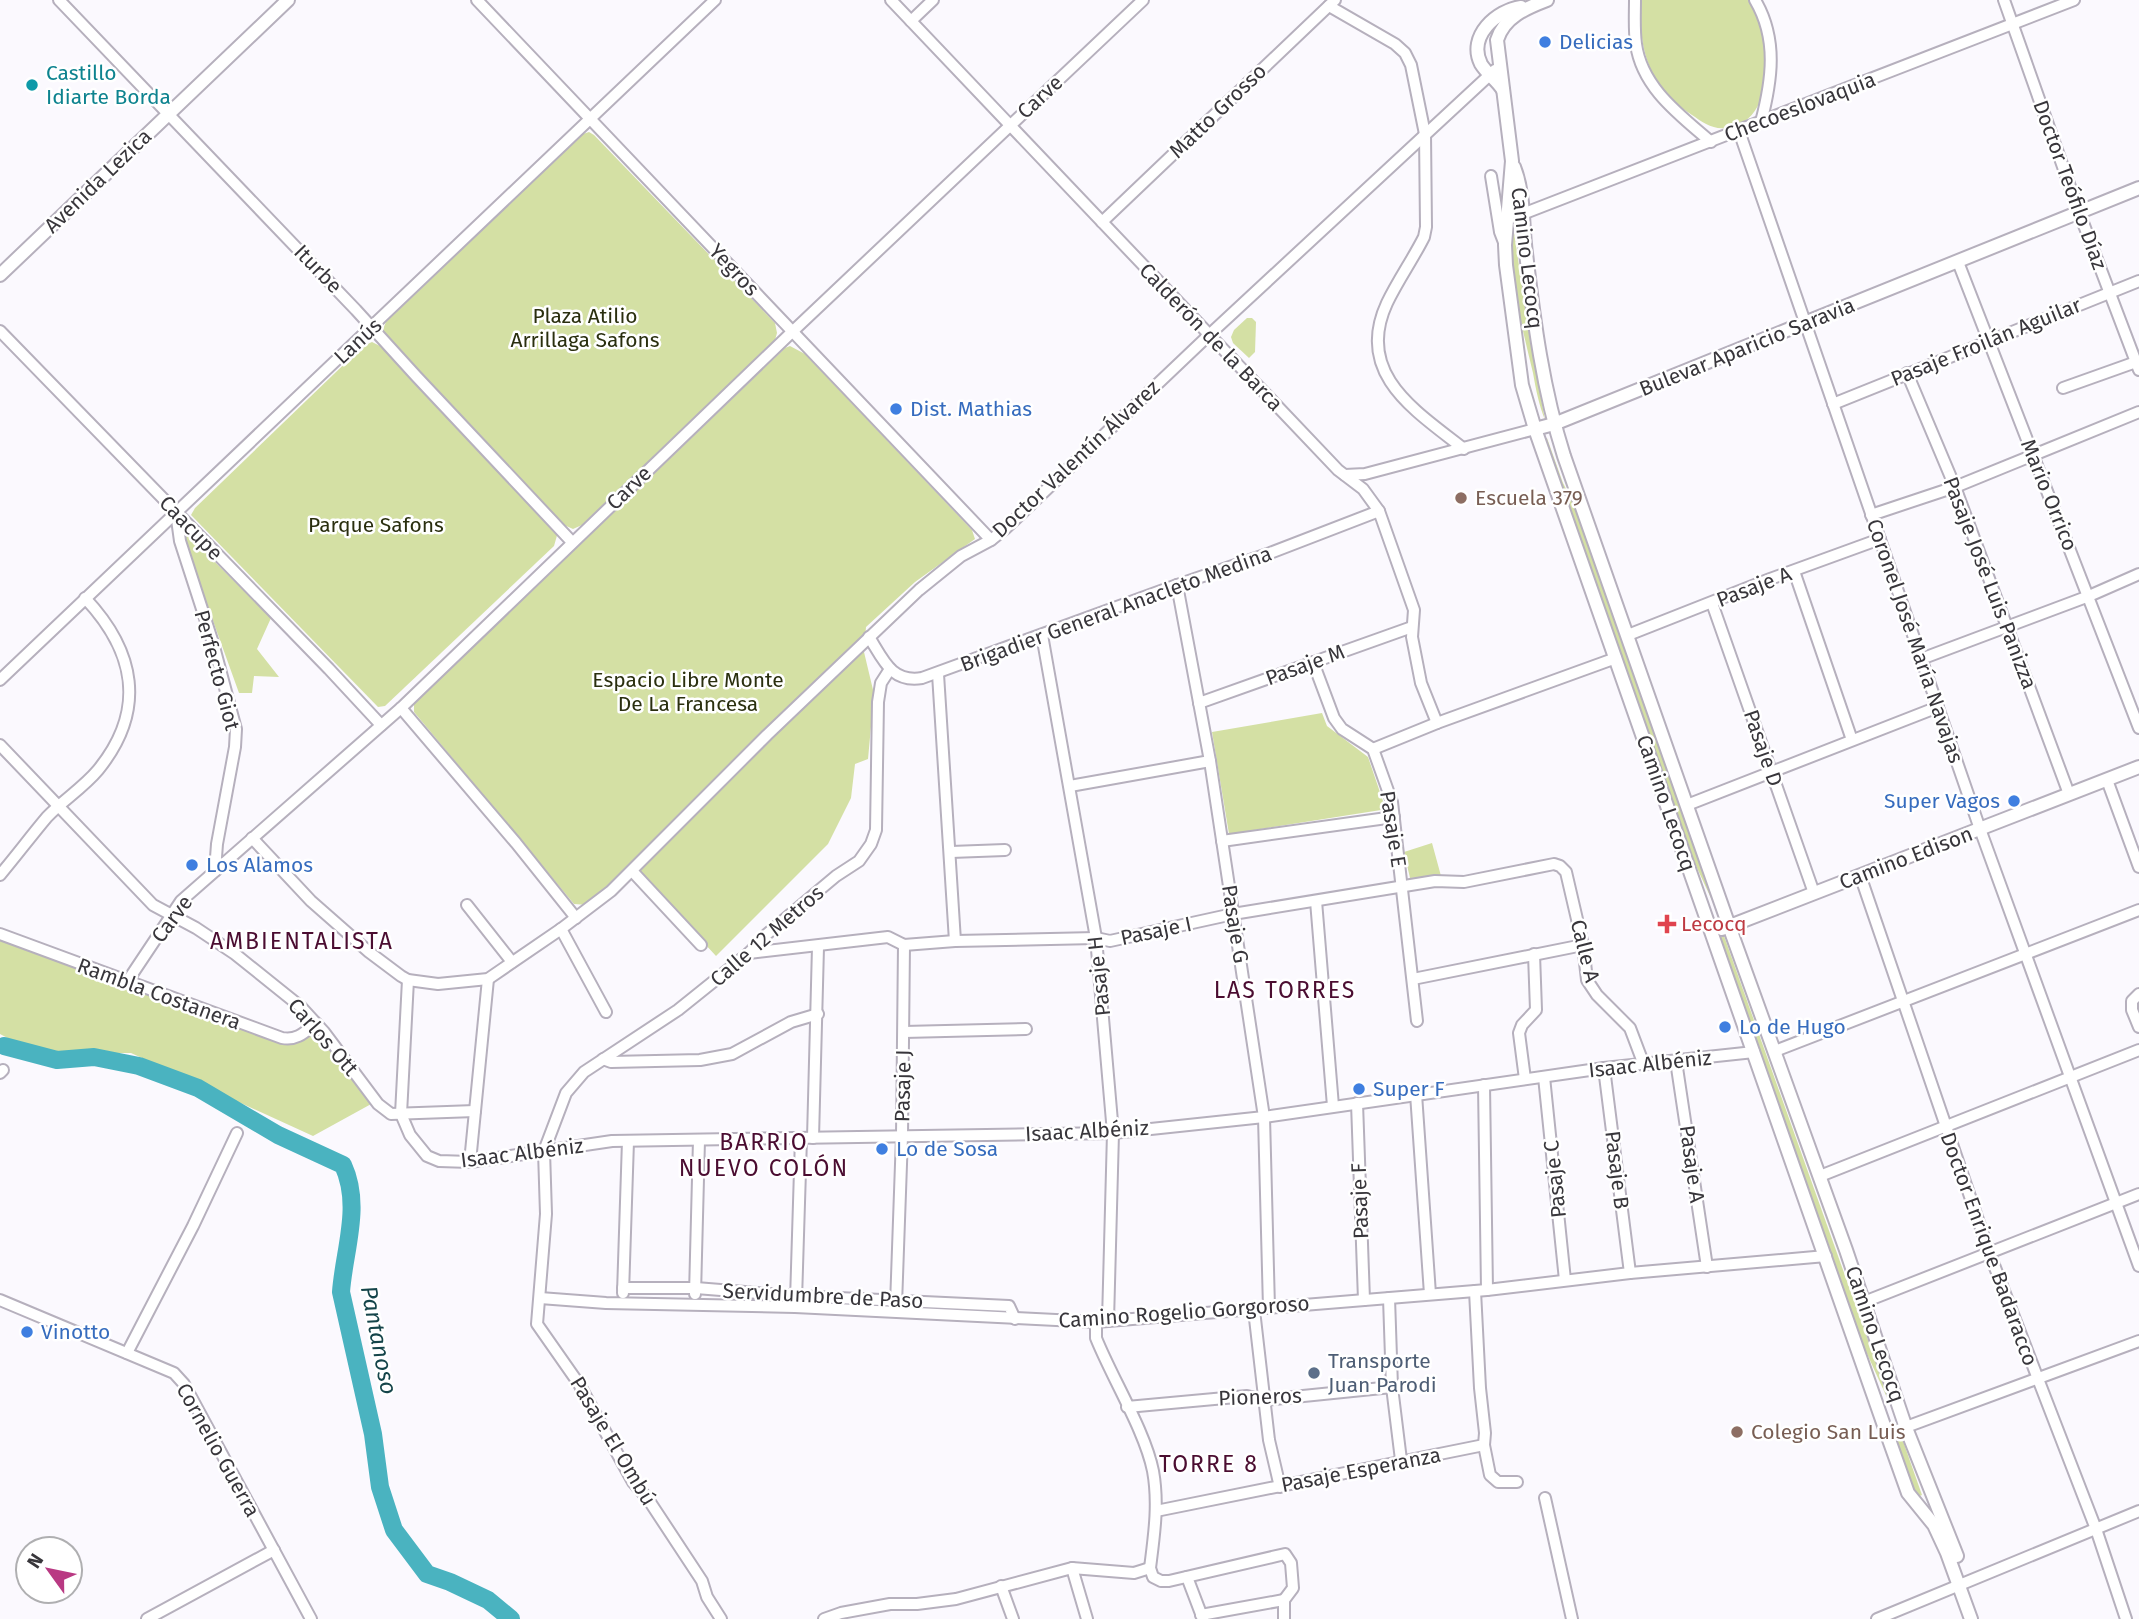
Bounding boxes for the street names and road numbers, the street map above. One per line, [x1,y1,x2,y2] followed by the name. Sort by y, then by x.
[1164,58,1272,164] street label: Matto Grosso
[1721,66,1879,148] street label: Checoeslovaquia
[1012,69,1068,125] street label: Carve
[2027,97,2113,273] street label: Doctor Teófilo Díaz
[39,123,157,239] street label: Avenida Lezica
[1505,186,1549,330] street label: Camino Lecocq
[703,238,765,302] street label: Yegros
[288,239,348,299] street label: Iturbe
[1134,257,1288,417] street label: Calderón de la Barca
[1635,292,1859,402] street label: Bulevar Aparicio Saravia
[1887,292,2085,392] street label: Pasaje Froilán Aguilar
[329,312,387,370] street label: Lanús
[987,375,1165,543] street label: Doctor Valentín Álvarez
[2015,435,2083,555] street label: Mario Orrico
[601,460,657,516] street label: Carve
[1937,473,2043,693] street label: Pasaje José Luis Panizza
[154,490,228,566] street label: Caacupe
[1861,515,1969,767] street label: Coronel José María Navajas
[957,540,1275,678] street label: Brigadier General Anacleto Medina
[1713,561,1795,613] street label: Pasaje A
[188,607,246,733] street label: Perfecto Giot
[1262,639,1348,691] street label: Pasaje M
[1738,706,1788,790] street label: Pasaje D
[1631,731,1701,875] street label: Camino Lecocq
[1374,789,1412,869] street label: Pasaje E
[1836,821,1976,895] street label: Camino Edison
[705,880,829,992] street label: Calle 12 Metros
[1216,883,1254,965] street label: Pasaje G
[146,890,198,948] street label: Carve
[1118,911,1194,951] street label: Pasaje I
[1565,917,1605,985] street label: Calle A
[1082,935,1116,1017] street label: Pasaje H
[74,952,244,1036] street label: Rambla Costanera
[282,993,364,1081] street label: Carlos Ott
[1587,1045,1713,1083] street label: Isaac Albéniz
[889,1050,917,1122] street label: Pasaje J
[1025,1115,1149,1147] street label: Isaac Albéniz
[1674,1124,1710,1204] street label: Pasaje A
[1599,1129,1635,1211] street label: Pasaje B
[1935,1129,2043,1369] street label: Doctor Enrique Badaracco
[459,1133,585,1173] street label: Isaac Albéniz
[1538,1139,1572,1219] street label: Pasaje C
[1346,1162,1374,1240] street label: Pasaje F
[1840,1262,1910,1406] street label: Camino Lecocq
[722,1278,924,1314] street label: Servidumbre de Paso
[1058,1290,1310,1334] street label: Camino Rogelio Gorgoroso
[564,1372,662,1510] street label: Pasaje El Ombú
[170,1378,266,1522] street label: Cornelio Guerra
[1218,1383,1302,1411] street label: Pioneros
[1279,1442,1443,1498] street label: Pasaje Esperanza

